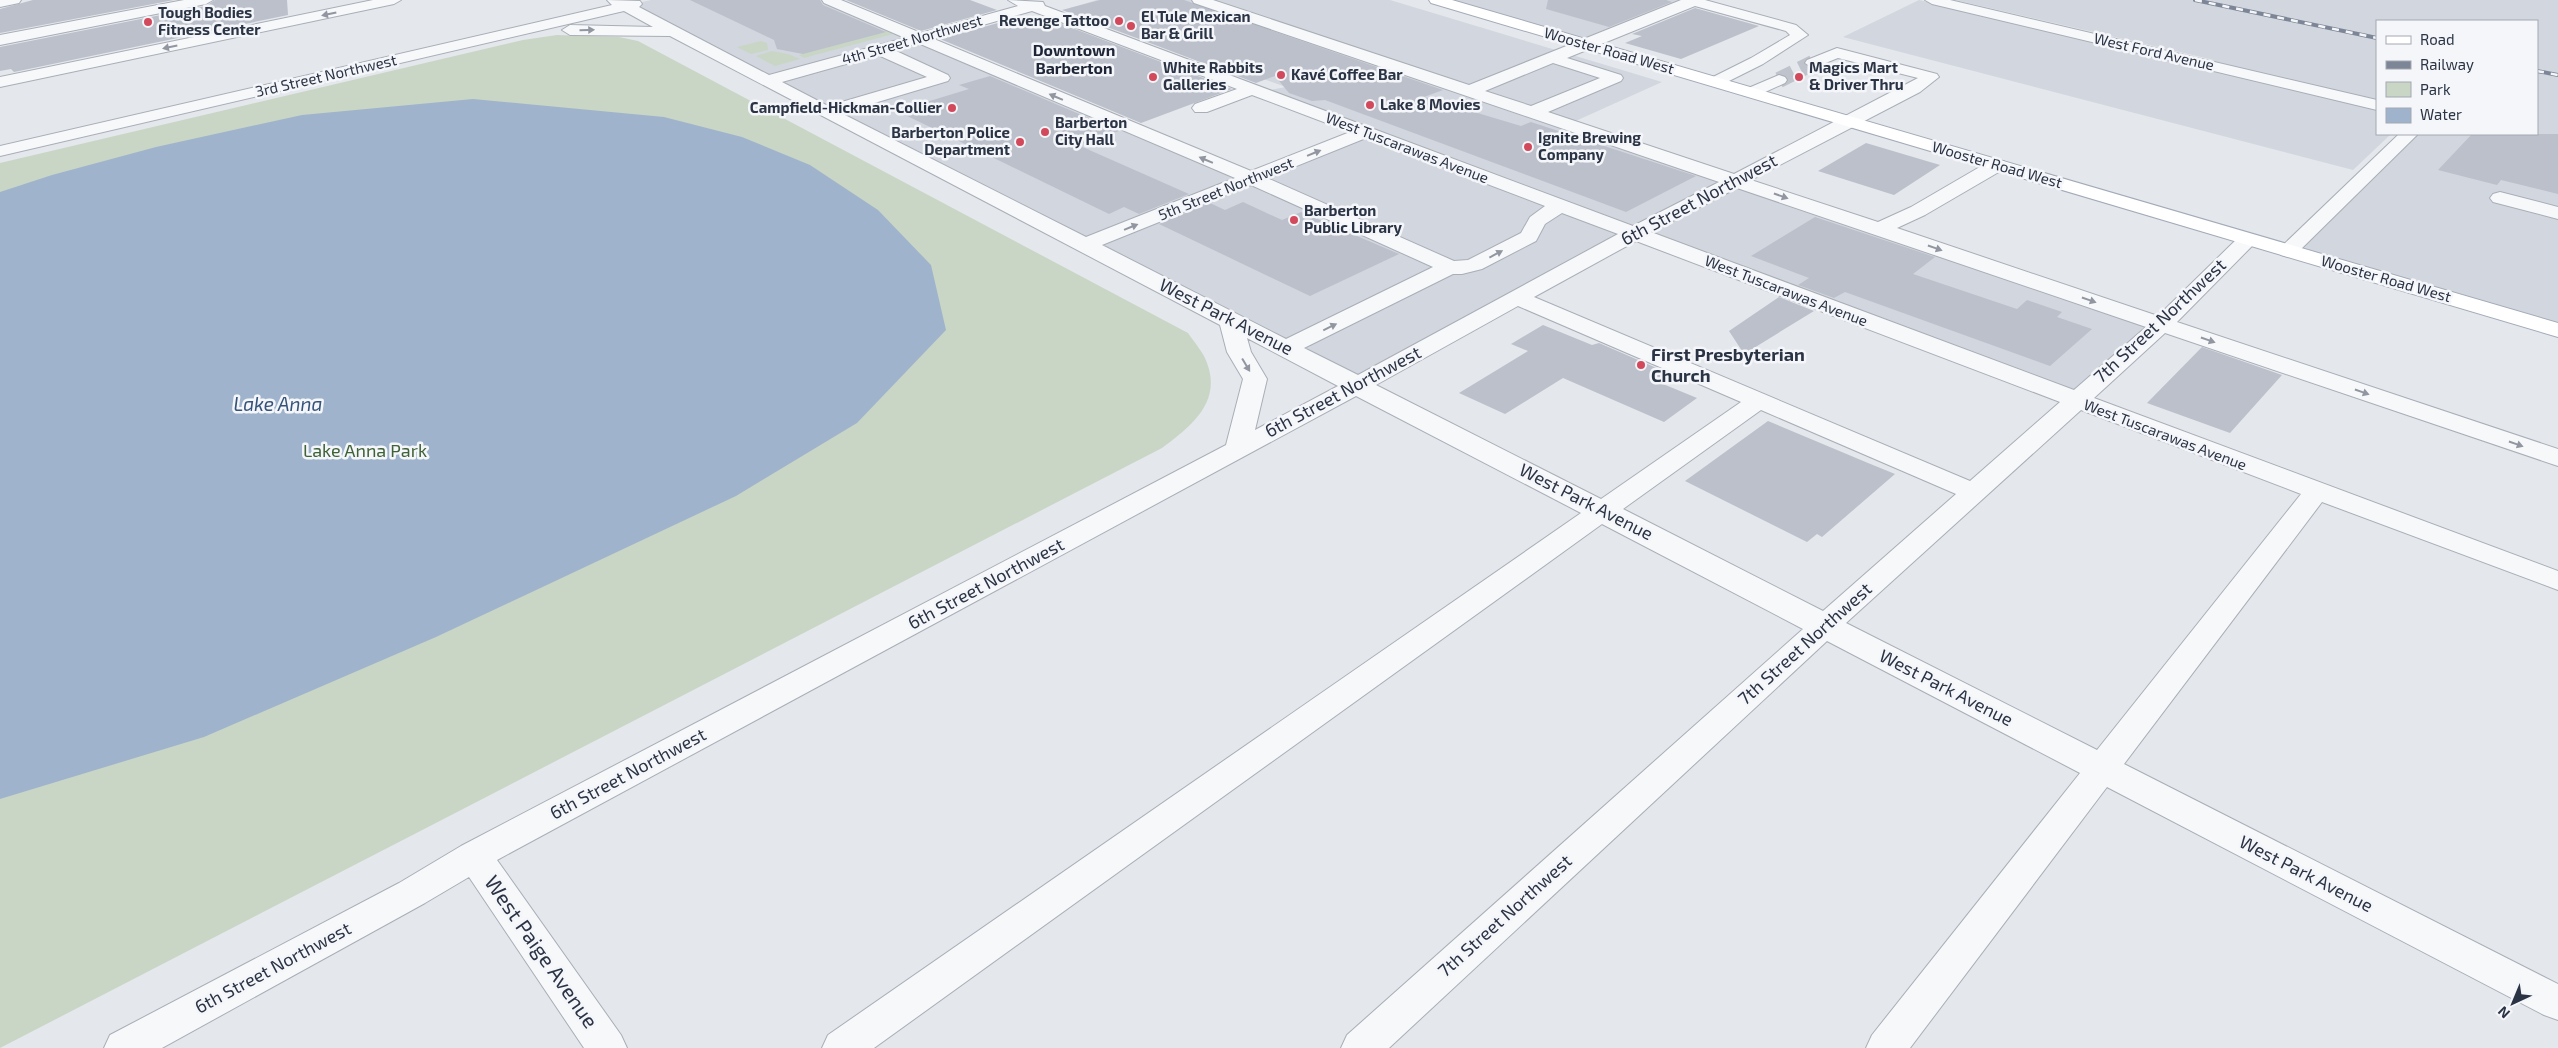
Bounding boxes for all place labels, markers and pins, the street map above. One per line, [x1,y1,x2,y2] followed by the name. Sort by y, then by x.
[158,3,261,38] place label: Tough Bodies Fitness Center
[1141,7,1251,42] place label: El Tule Mexican Bar & Grill
[999,11,1109,29] place label: Revenge Tattoo
[1113,15,1125,27] marker: Revenge Tattoo
[142,16,154,28] marker: Tough Bodies Fitness Center
[1125,20,1137,32] marker: El Tule Mexican Bar & Grill
[1163,58,1263,93] place label: White Rabbits Galleries
[1809,58,1904,93] place label: Magics Mart & Driver Thru
[1291,65,1403,83] place label: Kavé Coffee Bar
[1275,69,1287,81] marker: Kavé Coffee Bar
[1147,71,1159,83] marker: White Rabbits Galleries
[1793,71,1805,83] marker: Magics Mart & Driver Thru
[1380,95,1481,113] place label: Lake 8 Movies
[750,98,943,116] place label: Campfield-Hickman-Collier
[1364,99,1376,111] marker: Lake 8 Movies
[946,102,958,114] marker: Campfield-Hickman-Collier
[1055,113,1127,149] place label: Barberton City Hall
[891,123,1010,158] place label: Barberton Police Department
[1039,126,1051,138] marker: Barberton City Hall
[1538,128,1641,164] place label: Ignite Brewing Company
[1014,136,1026,148] marker: Barberton Police Department
[1522,141,1534,153] marker: Ignite Brewing Company
[1304,201,1402,237] place label: Barberton Public Library
[1288,214,1300,226] marker: Barberton Public Library
[1651,343,1805,386] place label: First Presbyterian Church
[1635,359,1647,371] marker: First Presbyterian Church

